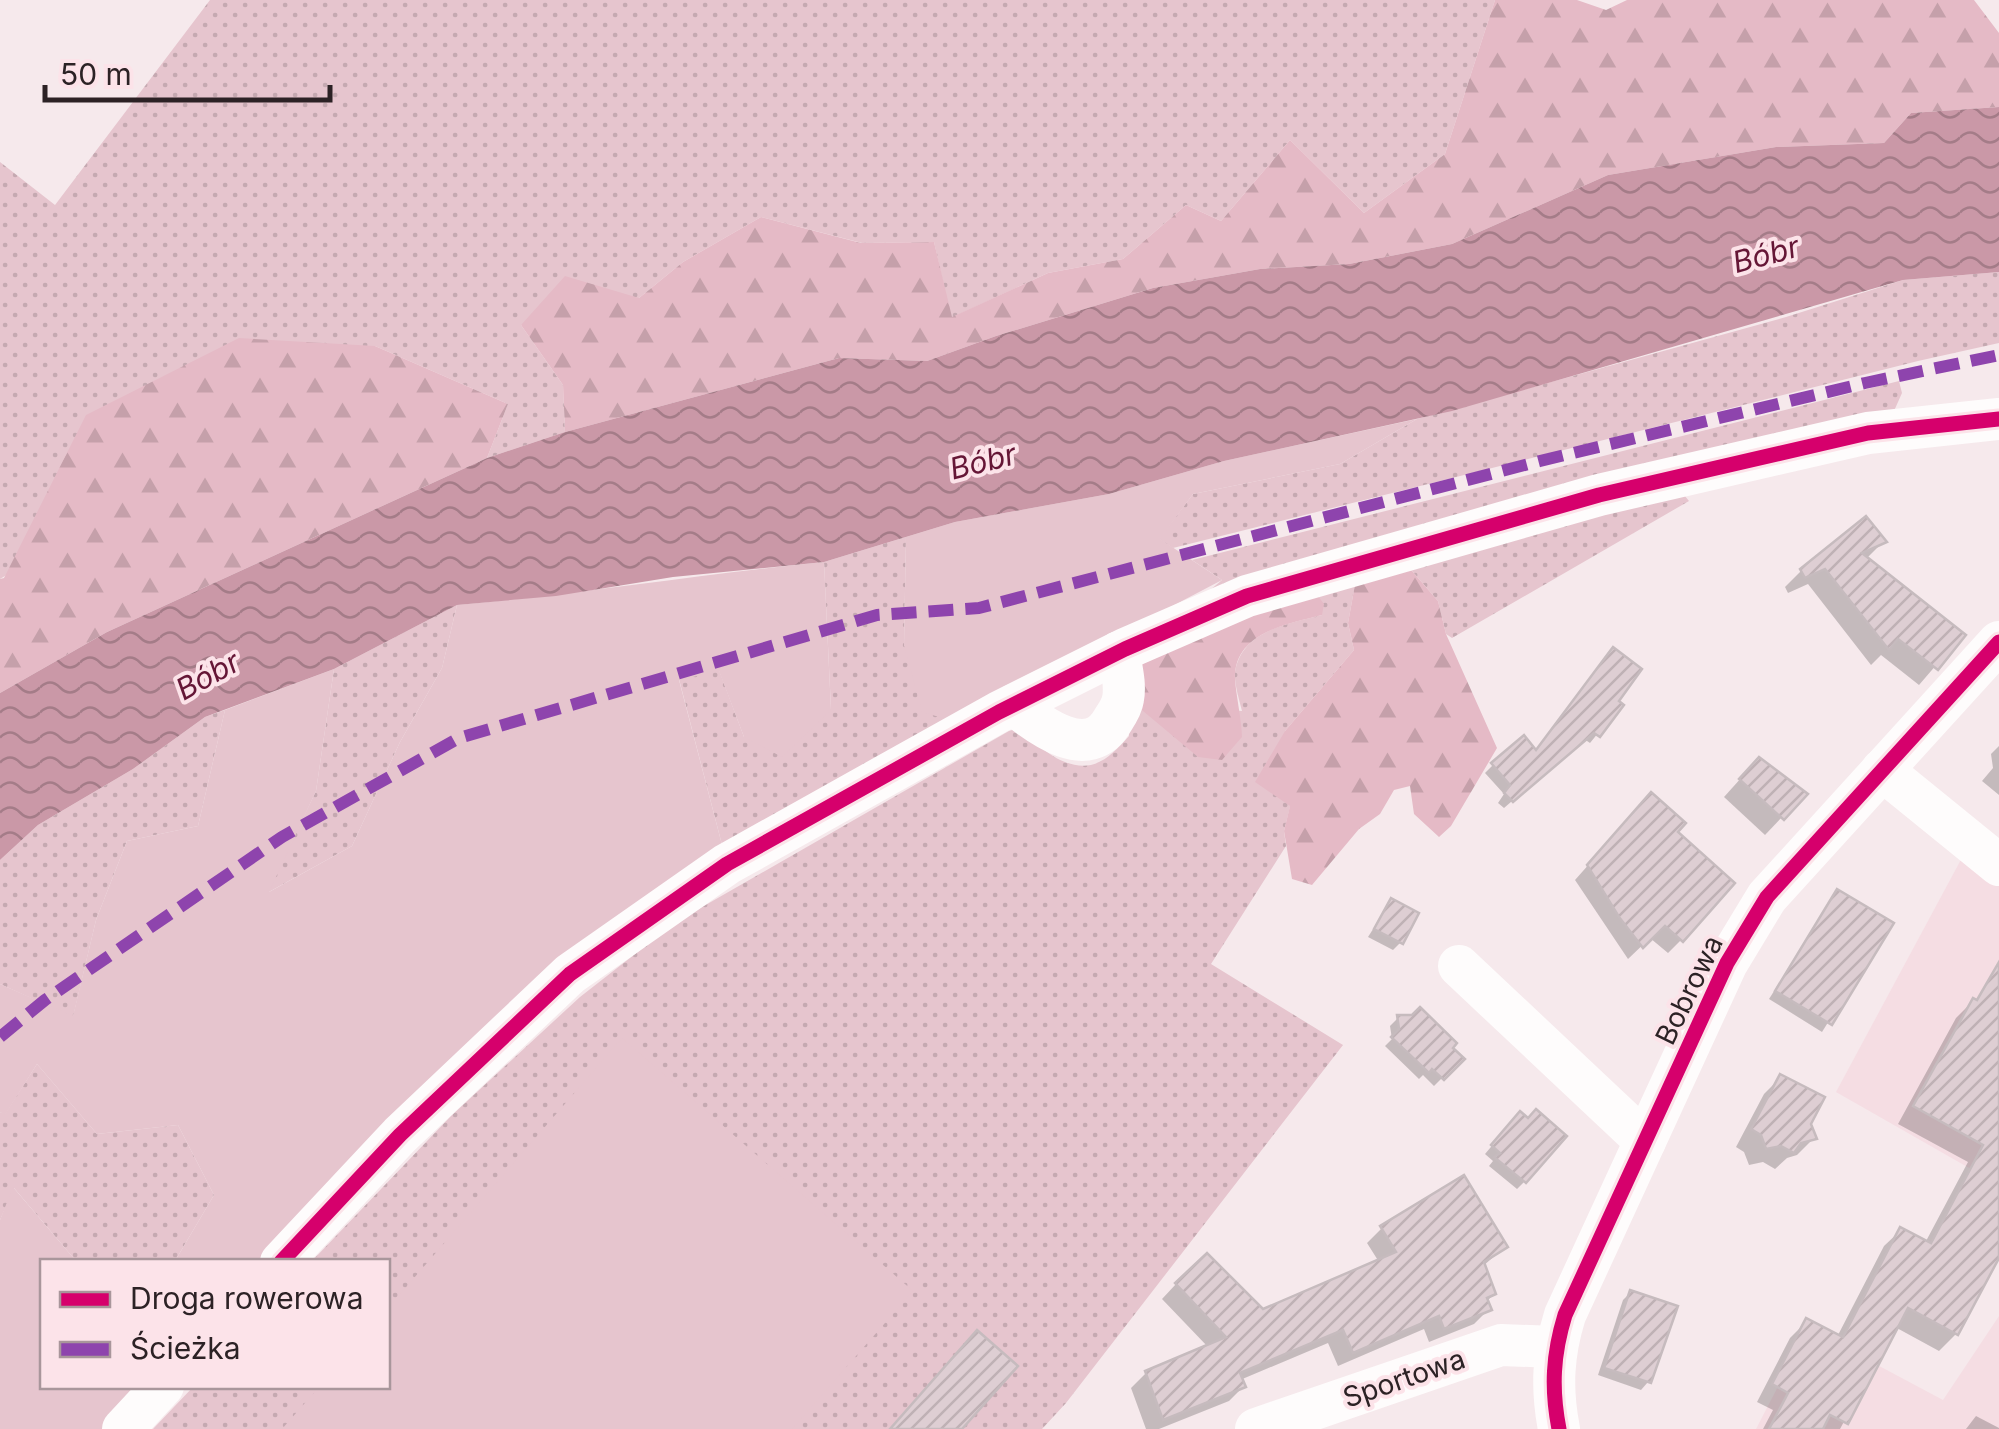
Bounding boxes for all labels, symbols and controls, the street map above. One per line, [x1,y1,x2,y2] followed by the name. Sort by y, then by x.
[45,40,330,102] scale bar
[60,56,132,92] text: 50 m
[1729,228,1804,280] water label: Bóbr
[946,435,1020,487] water label: Bóbr
[169,643,246,707] water label: Bóbr
[1648,930,1730,1050] street label: Bobrowa
[40,1259,390,1389] legend
[130,1280,364,1316] text: Droga rowerowa
[130,1330,241,1366] text: Ścieżka
[1339,1341,1469,1415] street label: Sportowa

